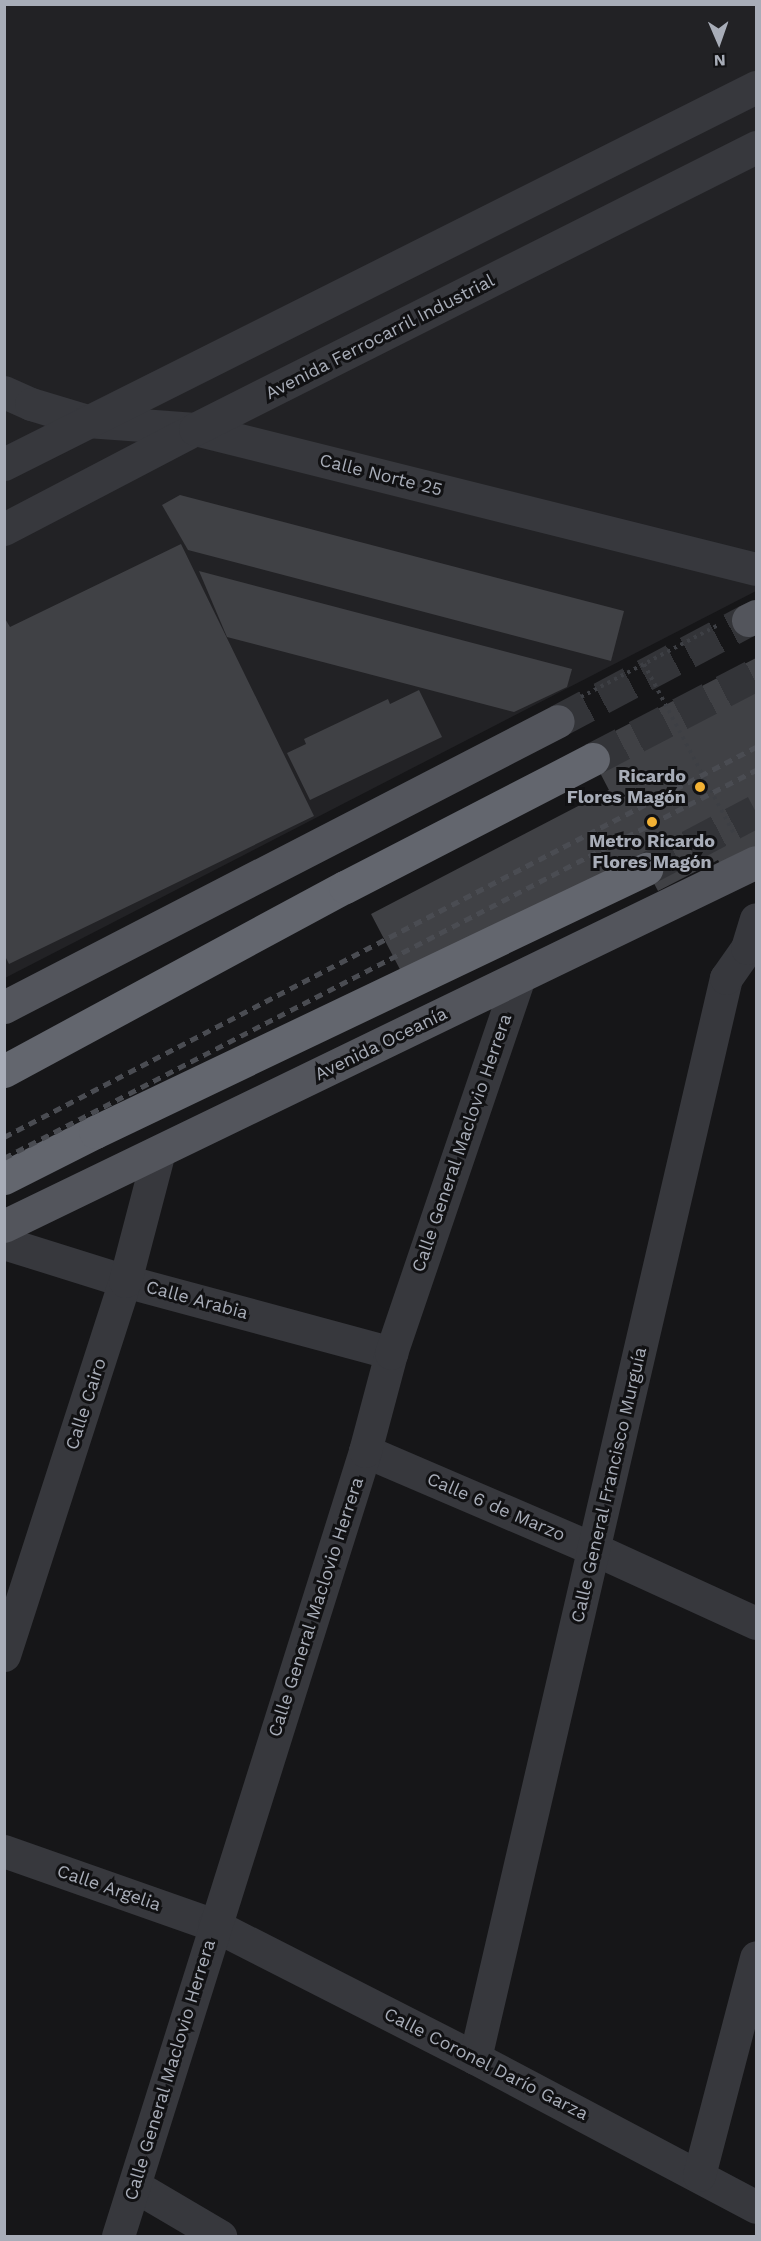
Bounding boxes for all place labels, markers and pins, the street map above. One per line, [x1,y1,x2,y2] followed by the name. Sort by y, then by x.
[567,766,686,808] place label: Ricardo Flores Magón
[691,778,709,796] marker: Ricardo Flores Magón
[645,815,659,829] marker: Metro Ricardo Flores Magón
[589,831,715,874] place label: Metro Ricardo Flores Magón

